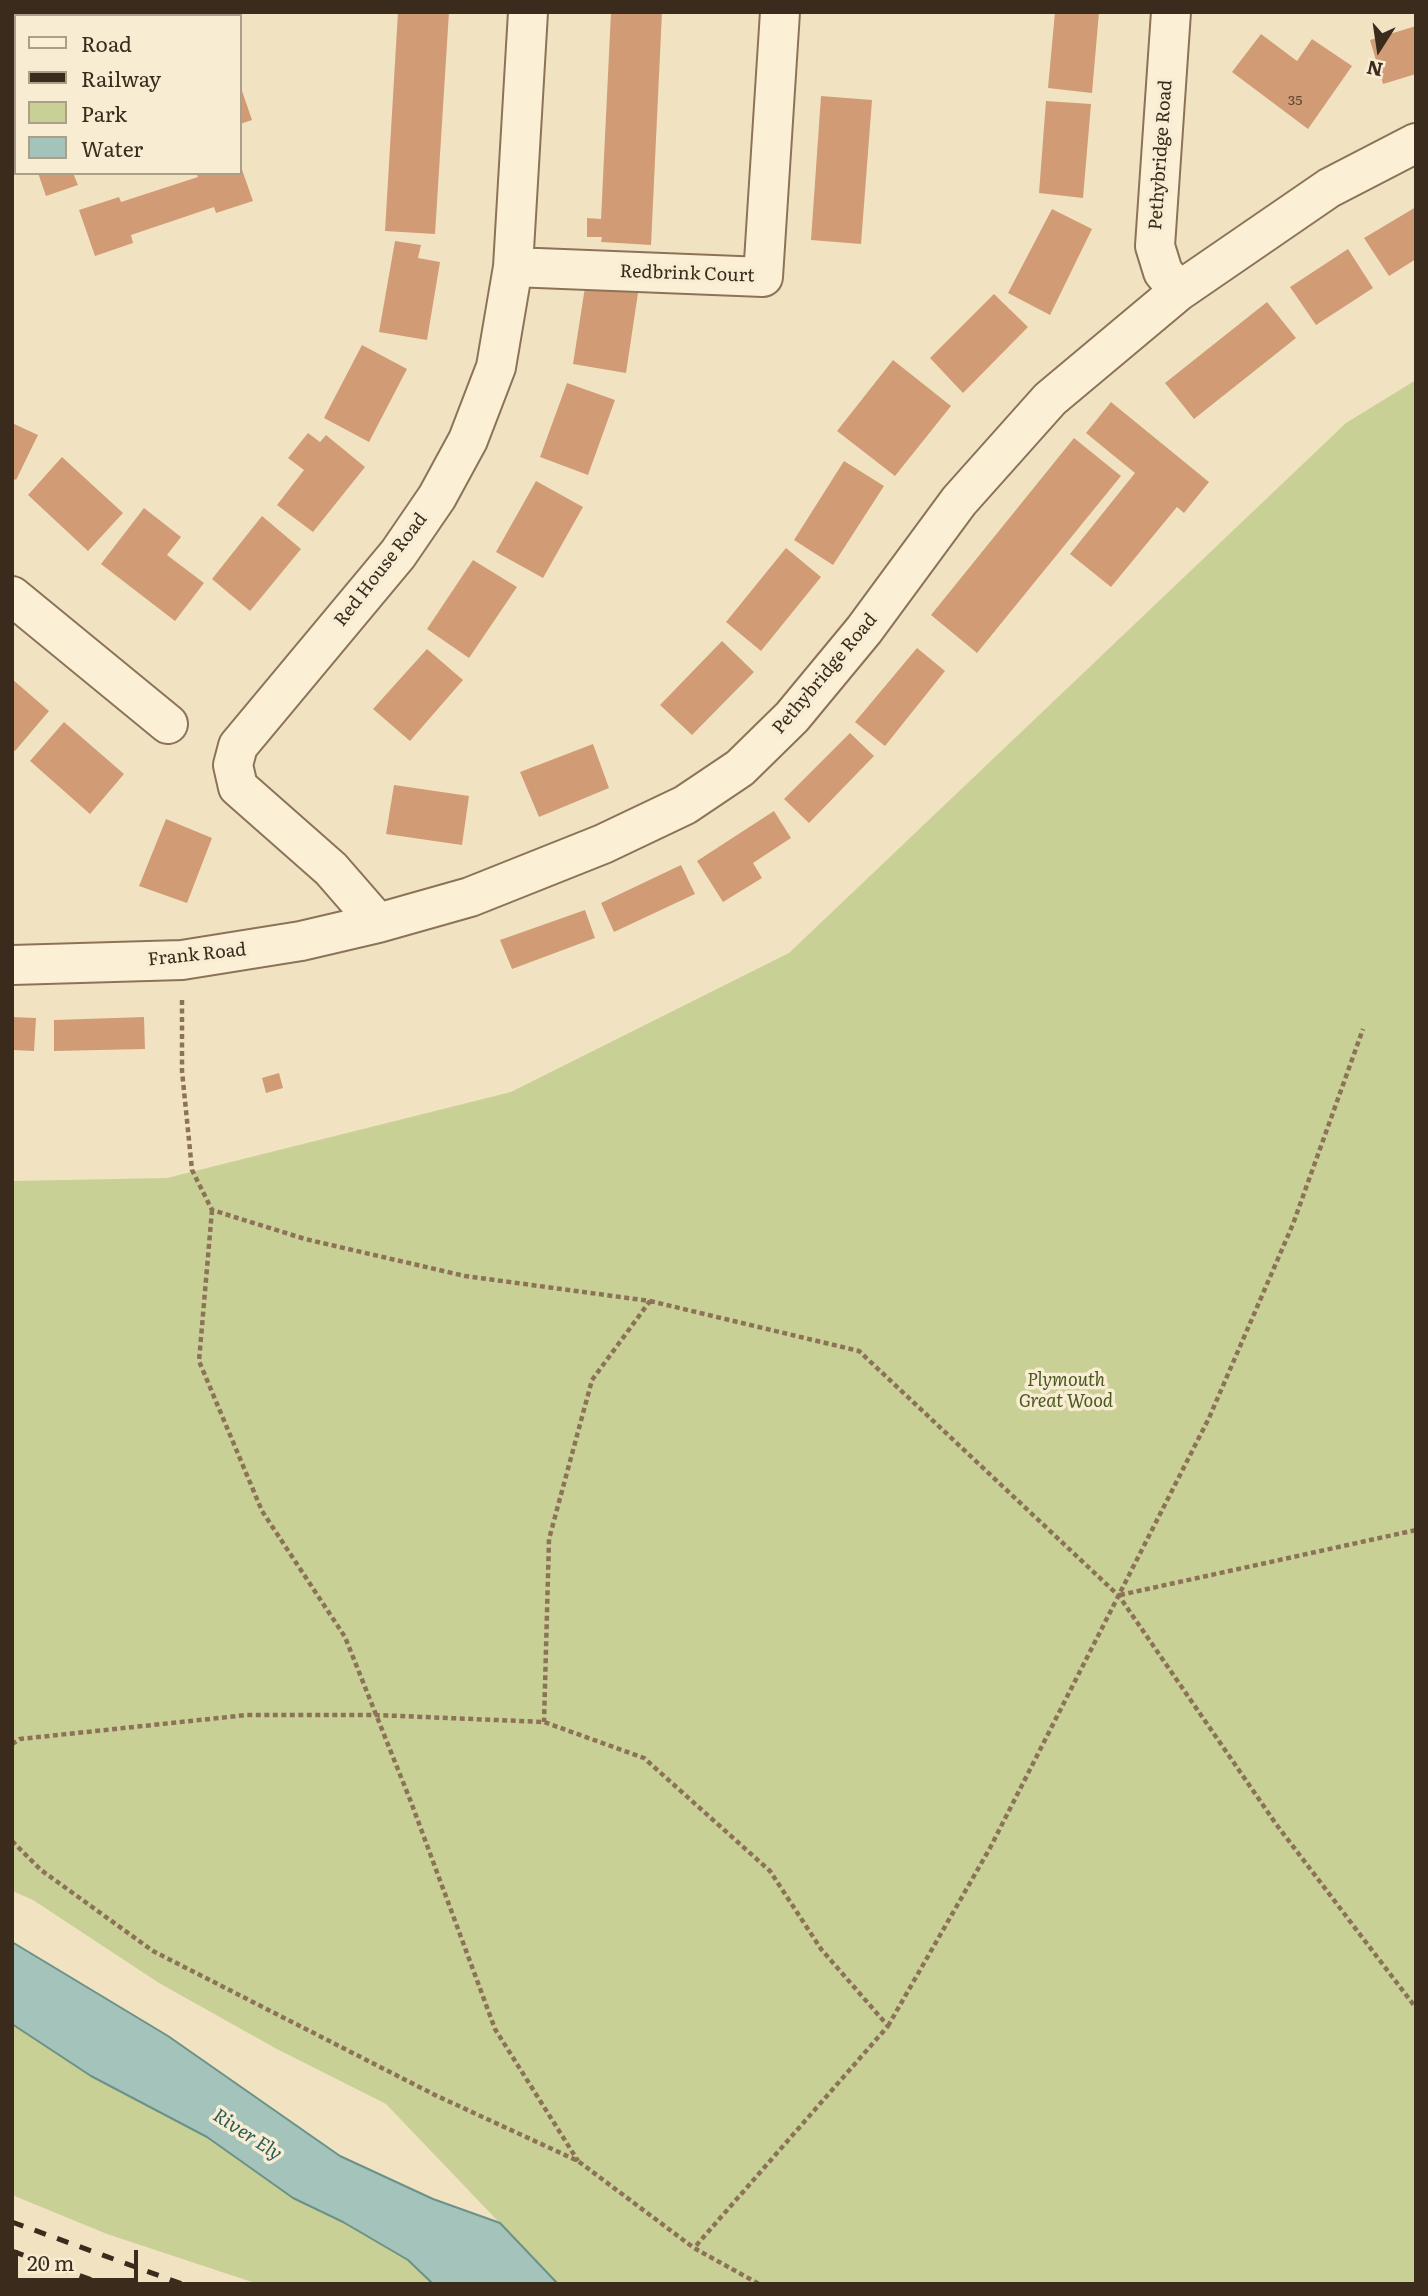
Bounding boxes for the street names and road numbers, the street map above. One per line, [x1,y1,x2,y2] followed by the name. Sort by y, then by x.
[1145,79,1177,231] street label: Pethybridge Road
[619,261,755,287] street label: Redbrink Court
[330,509,432,631] street label: Red House Road
[768,609,882,739] street label: Pethybridge Road
[147,939,247,971] street label: Frank Road

